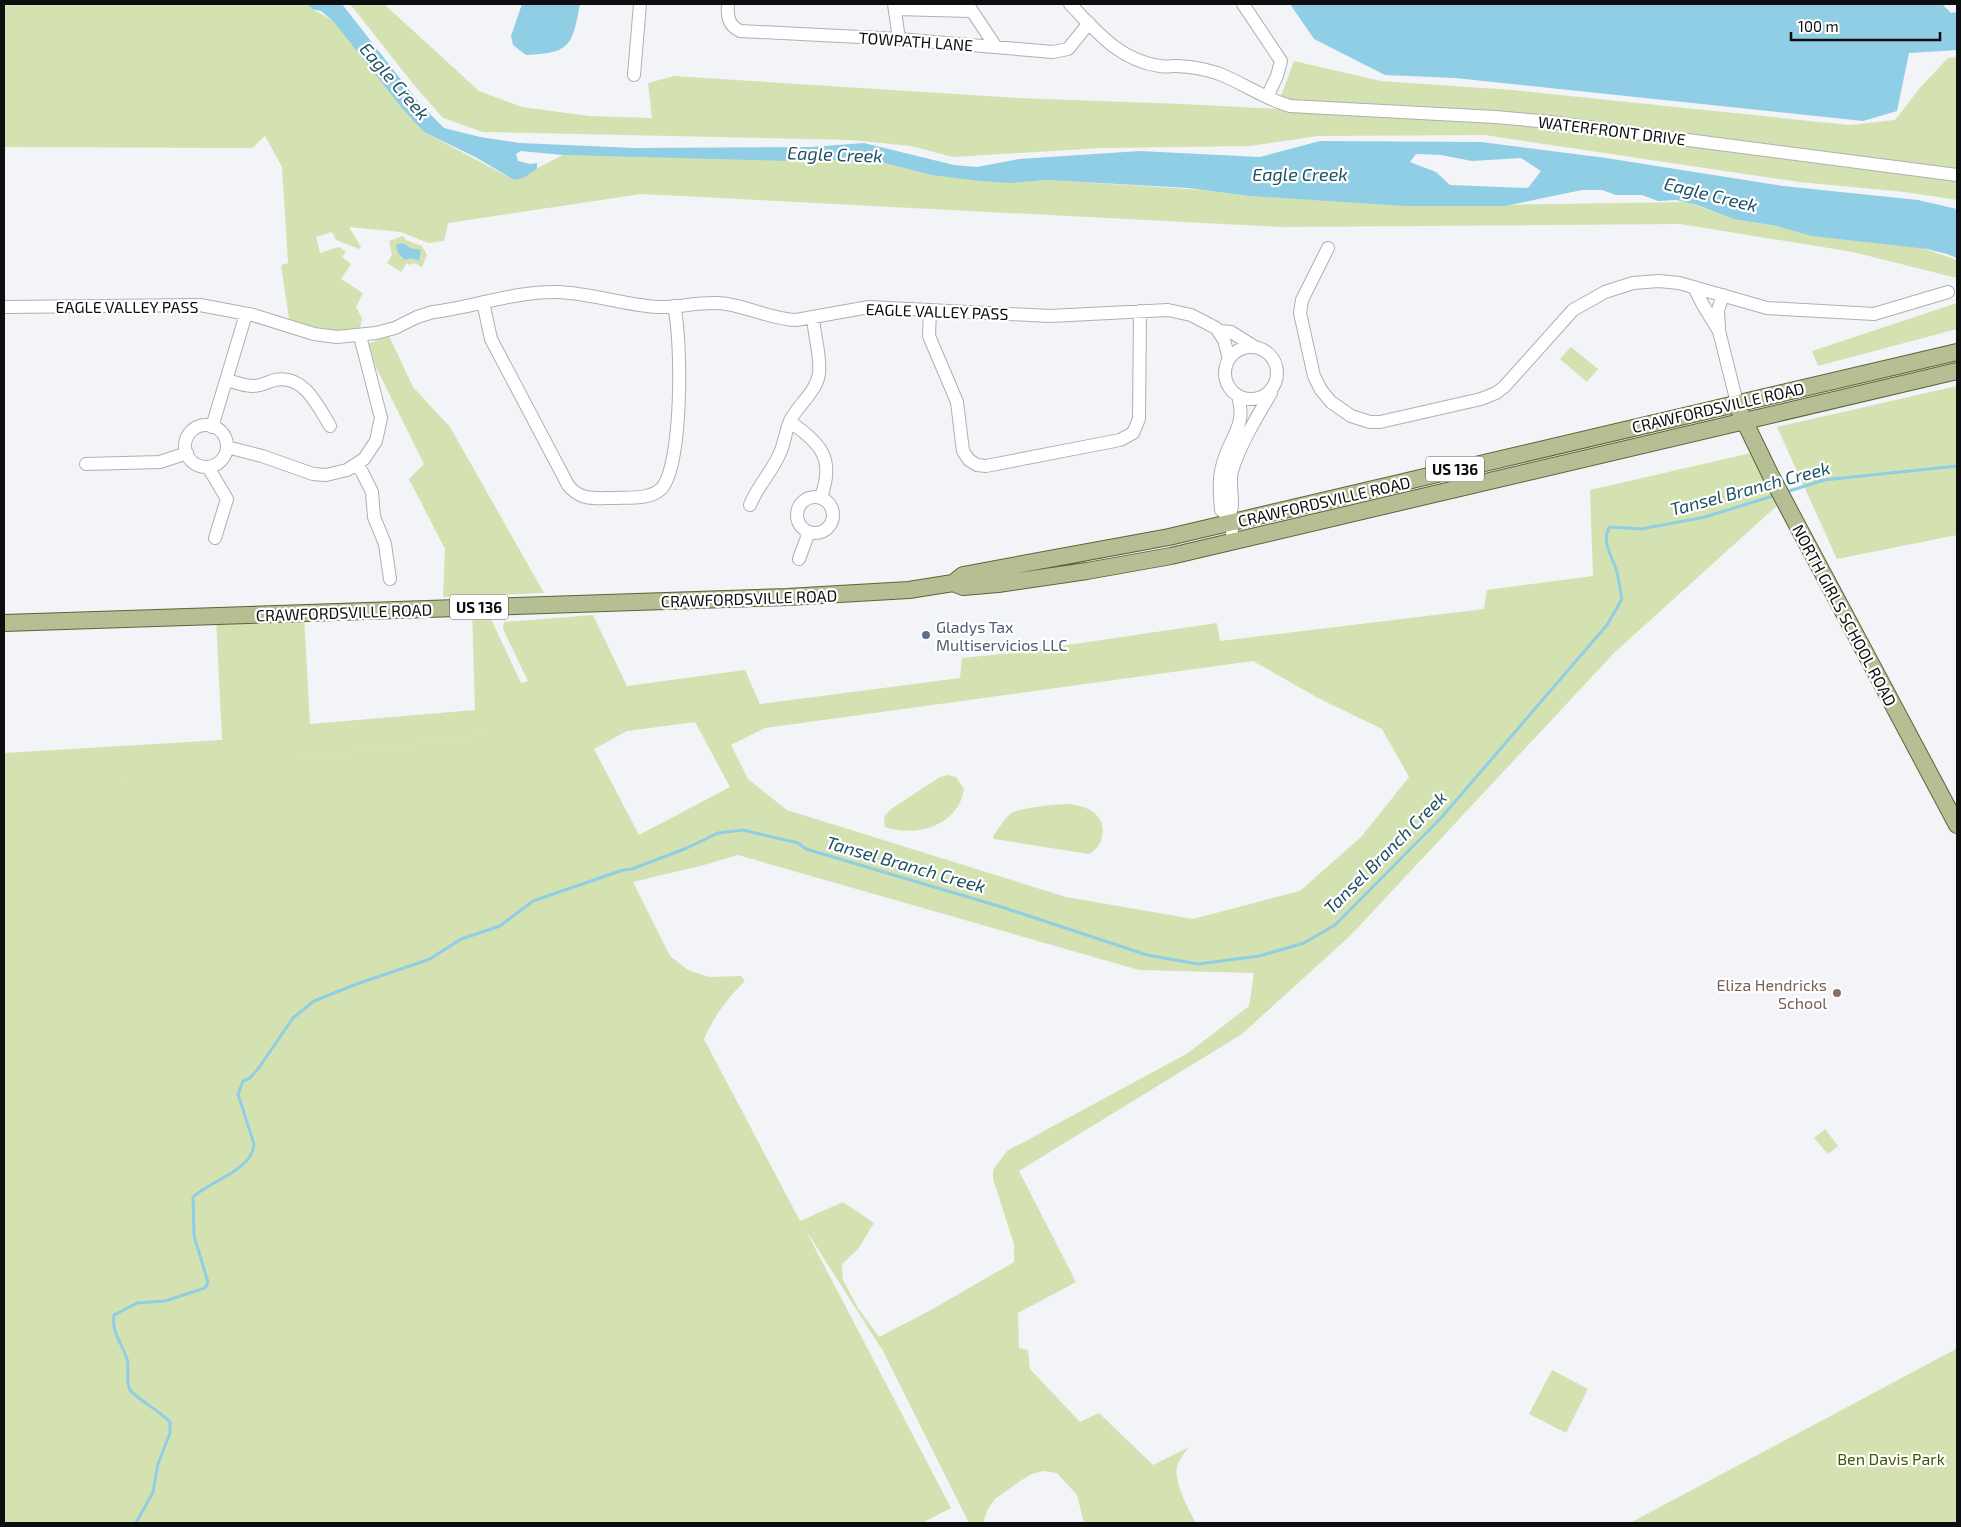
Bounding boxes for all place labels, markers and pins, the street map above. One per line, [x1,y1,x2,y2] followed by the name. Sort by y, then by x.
[936,617,1067,654] place label: Gladys Tax Multiservicios LLC
[920,629,932,641] marker: Gladys Tax Multiservicios LLC
[1717,975,1827,1012] place label: Eliza Hendricks School
[1831,987,1843,999] marker: Eliza Hendricks School

